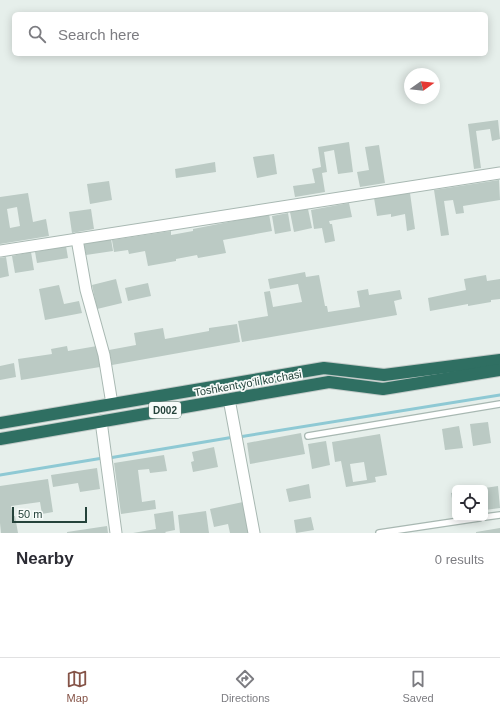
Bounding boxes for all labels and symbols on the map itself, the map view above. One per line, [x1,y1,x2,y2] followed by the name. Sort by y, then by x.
[404,68,440,104] north arrow
[193,368,303,398] street label: Toshkent yo‘li ko‘chasi
[149,402,181,418] road number: D002
[12,505,87,524] scale bar

